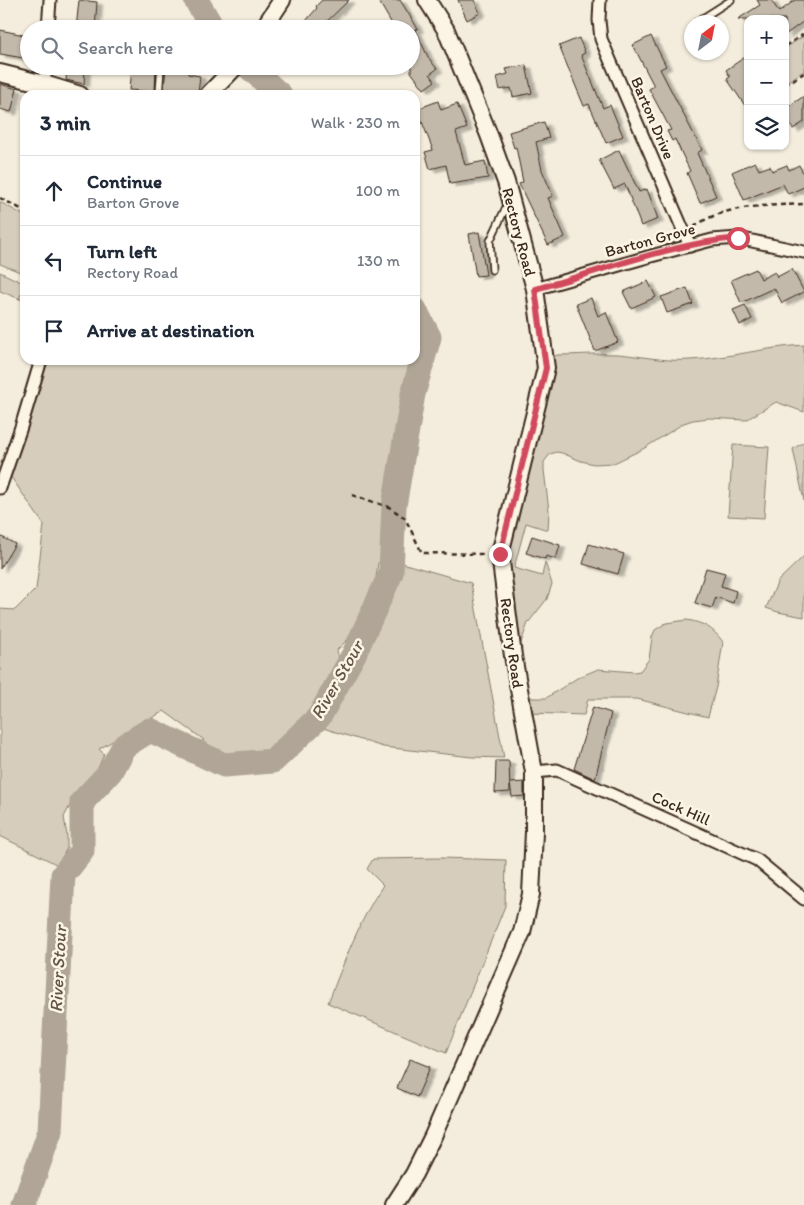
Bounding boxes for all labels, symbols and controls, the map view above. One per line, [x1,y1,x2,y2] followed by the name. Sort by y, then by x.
[684,15,729,60] north arrow
[744,15,789,150] map controls
[744,15,789,60] button: +
[20,20,420,75] search box
[38,34,66,62] icon: search
[78,36,173,59] text: Search here
[744,60,789,105] button: −
[627,74,679,162] street label: Barton Drive
[744,105,789,150] button: layers
[40,110,90,135] text: 3 min
[311,113,400,132] text: Walk · 230 m
[87,170,162,193] text: Continue
[40,177,68,205] icon: ahead
[356,181,400,200] text: 100 m
[498,186,540,279] street label: Rectory Road
[87,193,179,212] text: Barton Grove
[603,219,697,261] street label: Barton Grove
[727,227,750,250] route start
[87,240,157,263] text: Turn left
[40,247,68,275] icon: left
[357,251,400,270] text: 130 m
[87,263,178,282] text: Rectory Road
[40,317,68,345] icon: arrive
[87,319,254,342] text: Arrive at destination
[489,543,512,566] route end
[496,597,528,690] street label: Rectory Road
[306,636,369,723] water label: River Stour
[649,787,714,829] street label: Cock Hill
[45,923,71,1013] water label: River Stour

